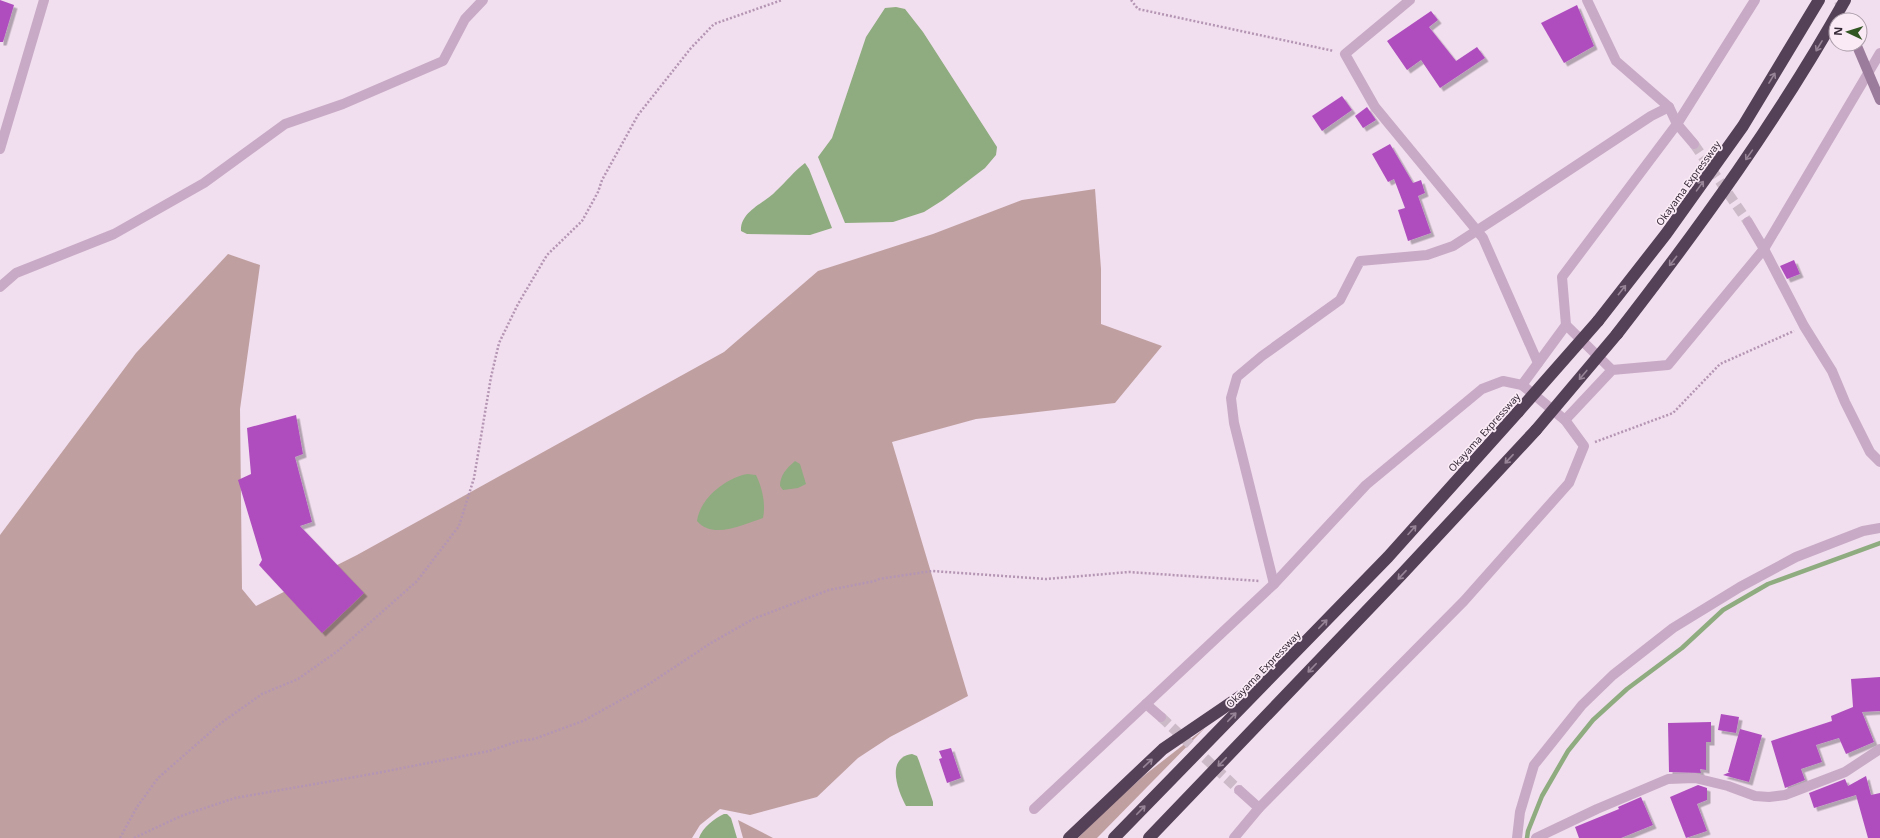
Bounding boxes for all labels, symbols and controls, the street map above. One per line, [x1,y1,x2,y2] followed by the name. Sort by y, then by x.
[1828,12,1868,52] north arrow
[1830,26,1845,36] text: N
[1815,40,1823,52] one-way arrow
[1769,72,1777,84] one-way arrow
[1652,137,1724,228] street label: Okayama Expressway
[1745,150,1753,161] one-way arrow
[1696,181,1704,192] one-way arrow
[1669,256,1678,267] one-way arrow
[1618,285,1626,296] one-way arrow
[1578,369,1587,380] one-way arrow
[1445,389,1524,474] street label: Okayama Expressway
[1505,453,1514,463] one-way arrow
[1408,525,1417,535] one-way arrow
[1398,569,1407,579] one-way arrow
[1318,619,1328,629] one-way arrow
[1223,627,1304,710] street label: Okayama Expressway
[1307,663,1317,673] one-way arrow
[1227,712,1237,722] one-way arrow
[1217,757,1227,767] one-way arrow
[1143,758,1153,768] one-way arrow
[1136,805,1146,815] one-way arrow

